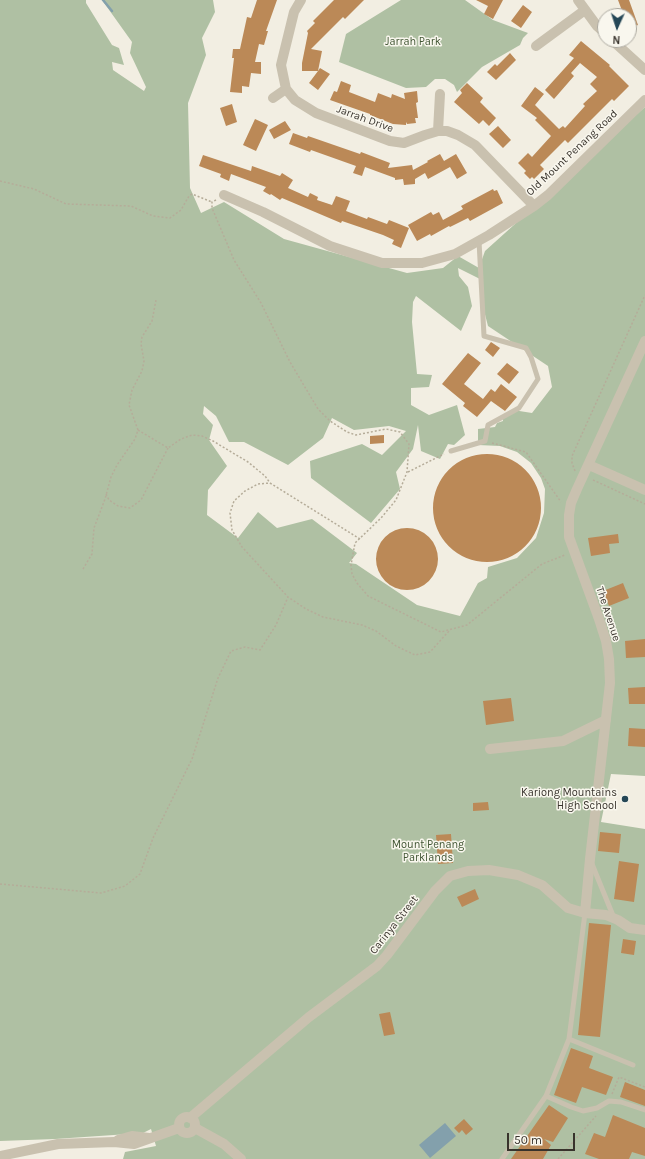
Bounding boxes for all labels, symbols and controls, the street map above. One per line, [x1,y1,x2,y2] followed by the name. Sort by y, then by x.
[597,8,637,48] north arrow
[612,33,621,46] text: N
[385,35,441,49] park label: Jarrah Park
[335,103,395,135] street label: Jarrah Drive
[524,107,620,199] street label: Old Mount Penang Road
[593,585,623,643] street label: The Avenue
[521,786,617,812] place label: Kariong Mountains High School
[620,794,630,804] marker: Kariong Mountains High School
[392,838,464,864] park label: Mount Penang Parklands
[367,893,421,957] street label: Carinya Street
[509,1125,577,1151] scale bar
[514,1133,542,1147] text: 50 m

